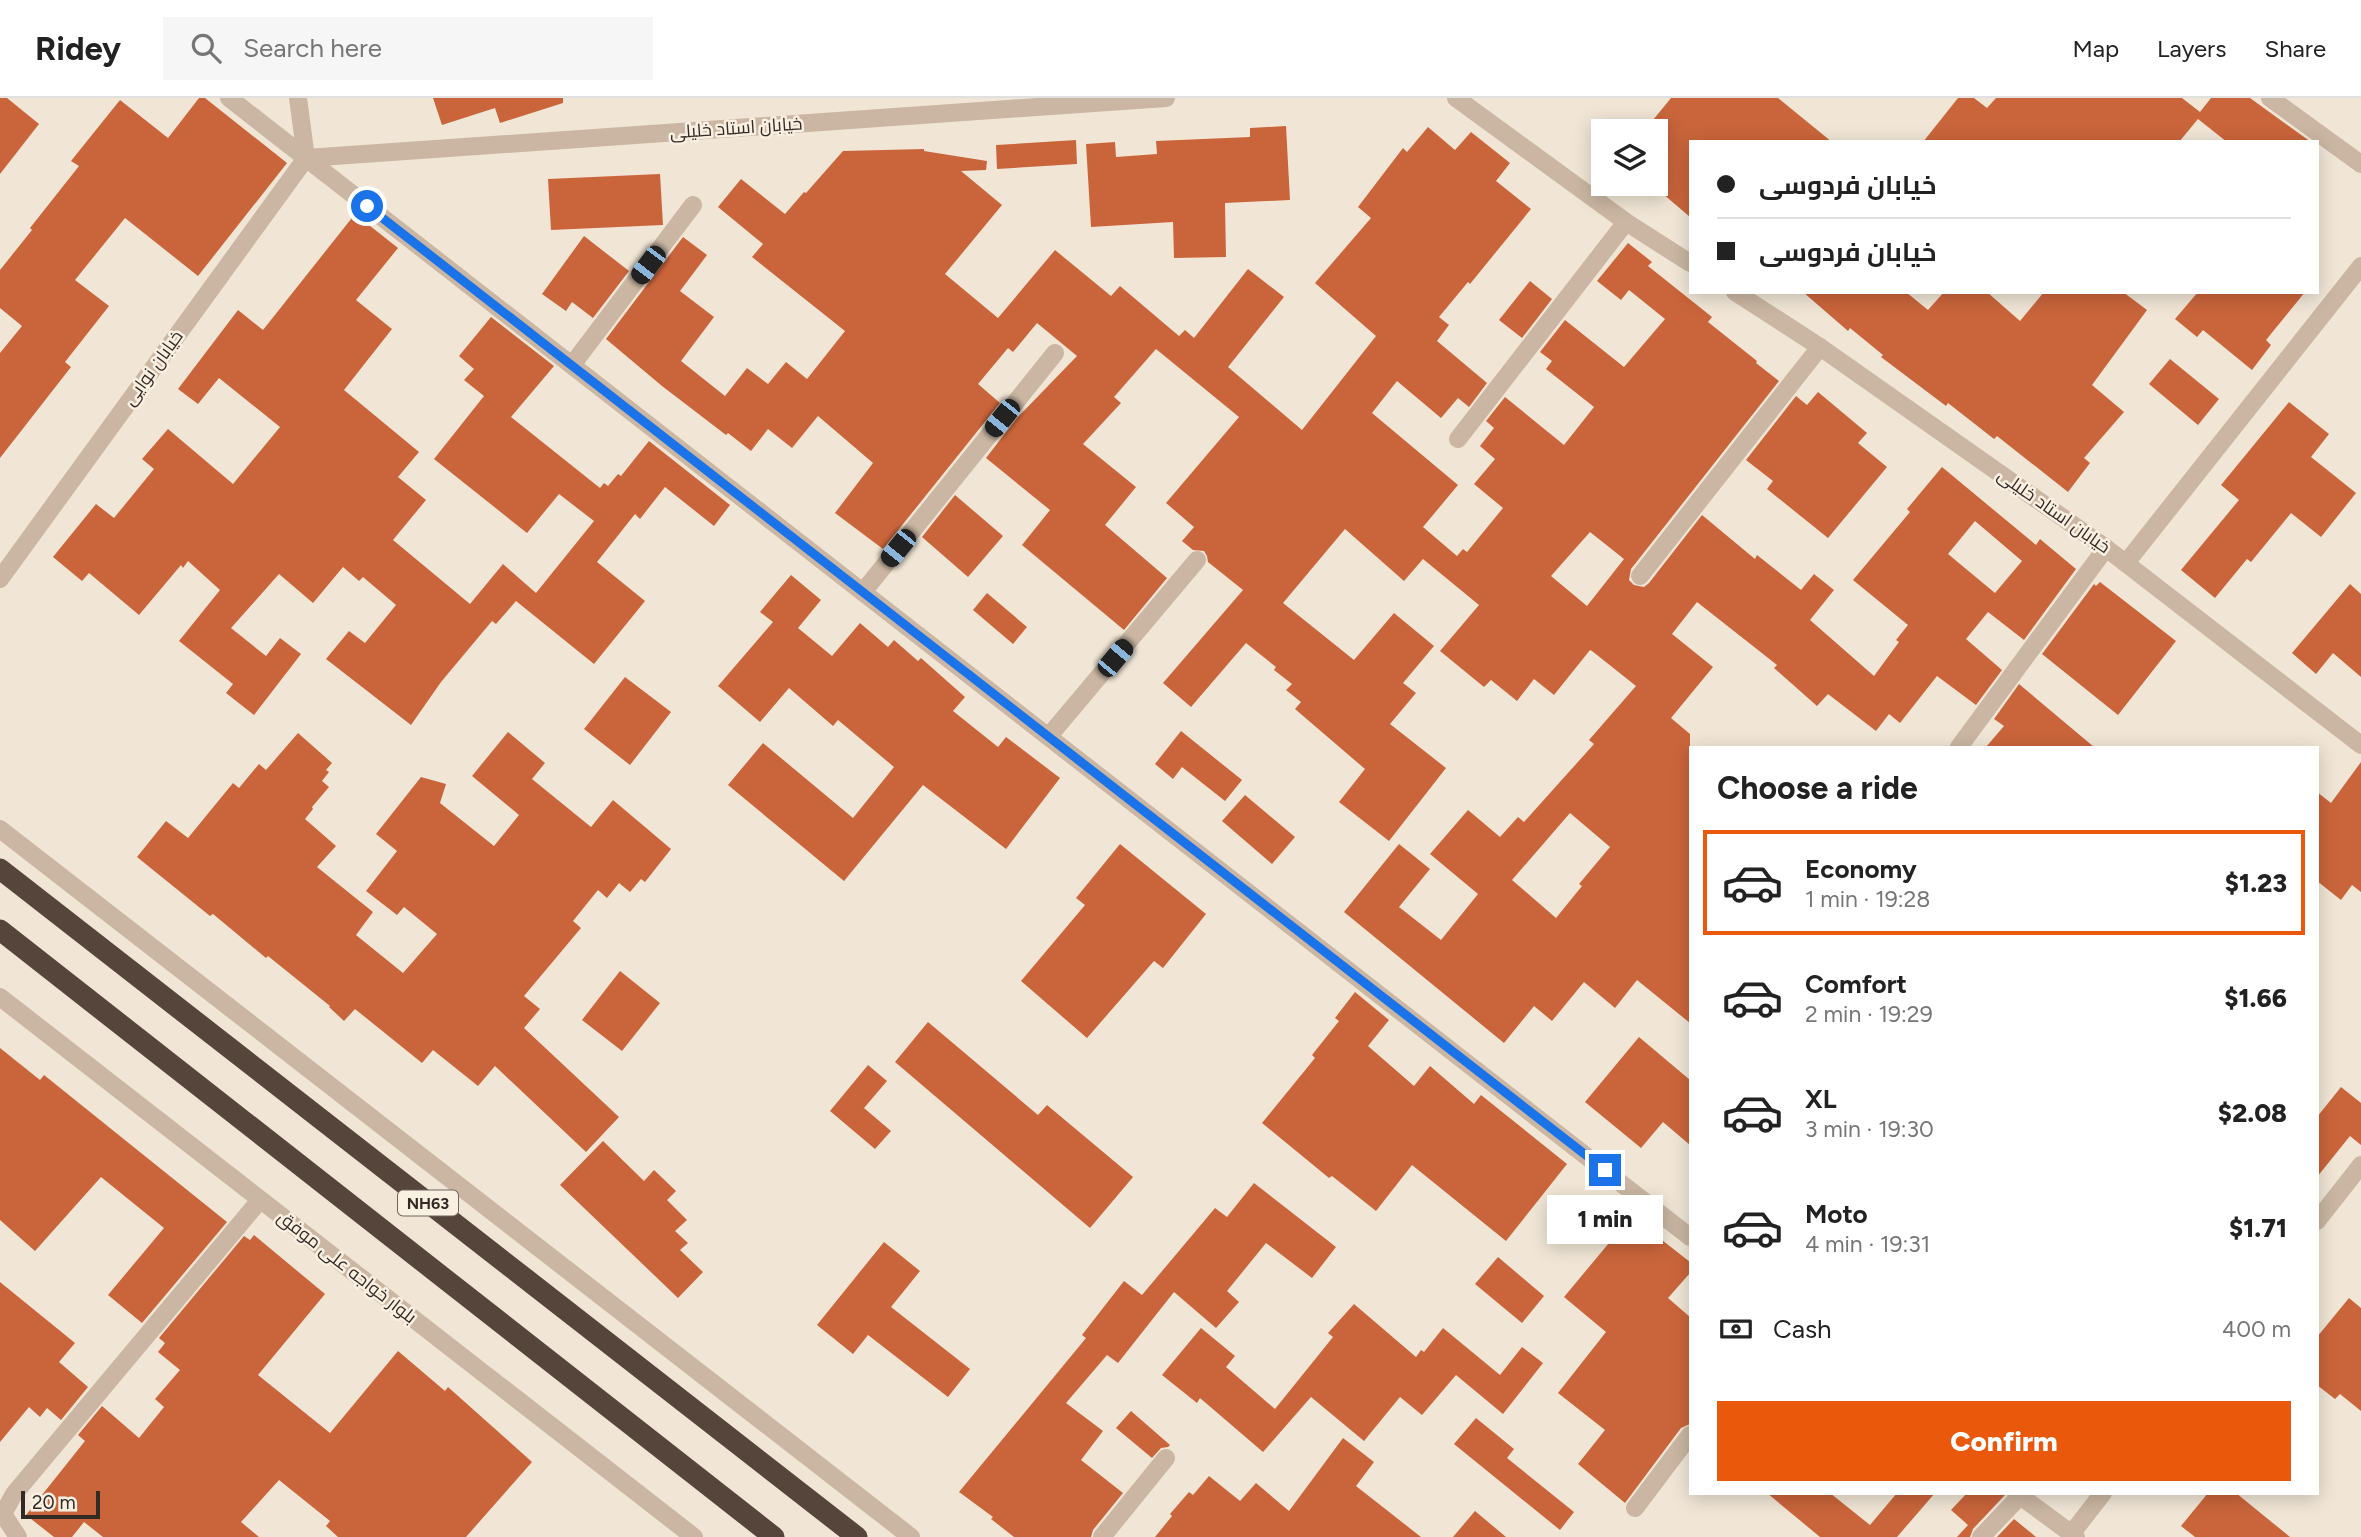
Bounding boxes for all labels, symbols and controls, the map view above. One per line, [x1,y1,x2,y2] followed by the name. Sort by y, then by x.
[163,17,653,80] search box
[35,29,121,68] text: Ridey
[187,29,225,67] icon: search
[243,32,382,64] text: Search here
[2072,34,2119,63] text: Map
[2157,34,2226,63] text: Layers
[2264,34,2326,63] text: Share
[669,112,803,144] street label: خیابان استاد خلیلی
[1591,119,1668,196] map controls
[1591,119,1668,196] button: layers
[1759,169,1937,201] text: خیابان فردوسی
[351,190,383,222] route start
[1759,236,1937,268] text: خیابان فردوسی
[627,242,670,288] car
[118,326,188,410] street label: خیابان نوایی
[981,395,1024,441] car
[1993,464,2115,558] street label: خیابان استاد خلیلی
[877,525,920,571] car
[1094,635,1137,681] car
[1717,769,1918,807] text: Choose a ride
[1721,851,1784,914] icon: car
[1805,853,1917,885] text: Economy
[2225,867,2287,899] text: $1.23
[1805,885,1930,913] text: 1 min · 19:28
[1721,966,1784,1029] icon: car
[1805,968,1907,1000] text: Comfort
[2224,982,2287,1014] text: $1.66
[1805,1000,1933,1028] text: 2 min · 19:29
[1721,1081,1784,1144] icon: car
[1805,1083,1837,1115] text: XL
[2218,1097,2287,1129] text: $2.08
[1805,1115,1934,1143] text: 3 min · 19:30
[1589,1154,1621,1186] route end
[398,1190,458,1216] road number: NH63
[1547,1194,1663,1244] callout: 1 min
[1721,1196,1784,1259] icon: car
[1805,1198,1868,1230] text: Moto
[1578,1205,1632,1233] text: 1 min
[272,1206,421,1329] street label: بلوار خواجه علی موفق
[2229,1212,2287,1244] text: $1.71
[1805,1230,1930,1258] text: 4 min · 19:31
[1717,1310,1755,1348] icon: cash
[1773,1313,1832,1345] text: Cash
[2222,1315,2291,1343] text: 400 m
[1717,1401,2291,1481] button: Confirm
[21,1488,100,1520] scale bar
[32,1491,76,1514] text: 20 m

